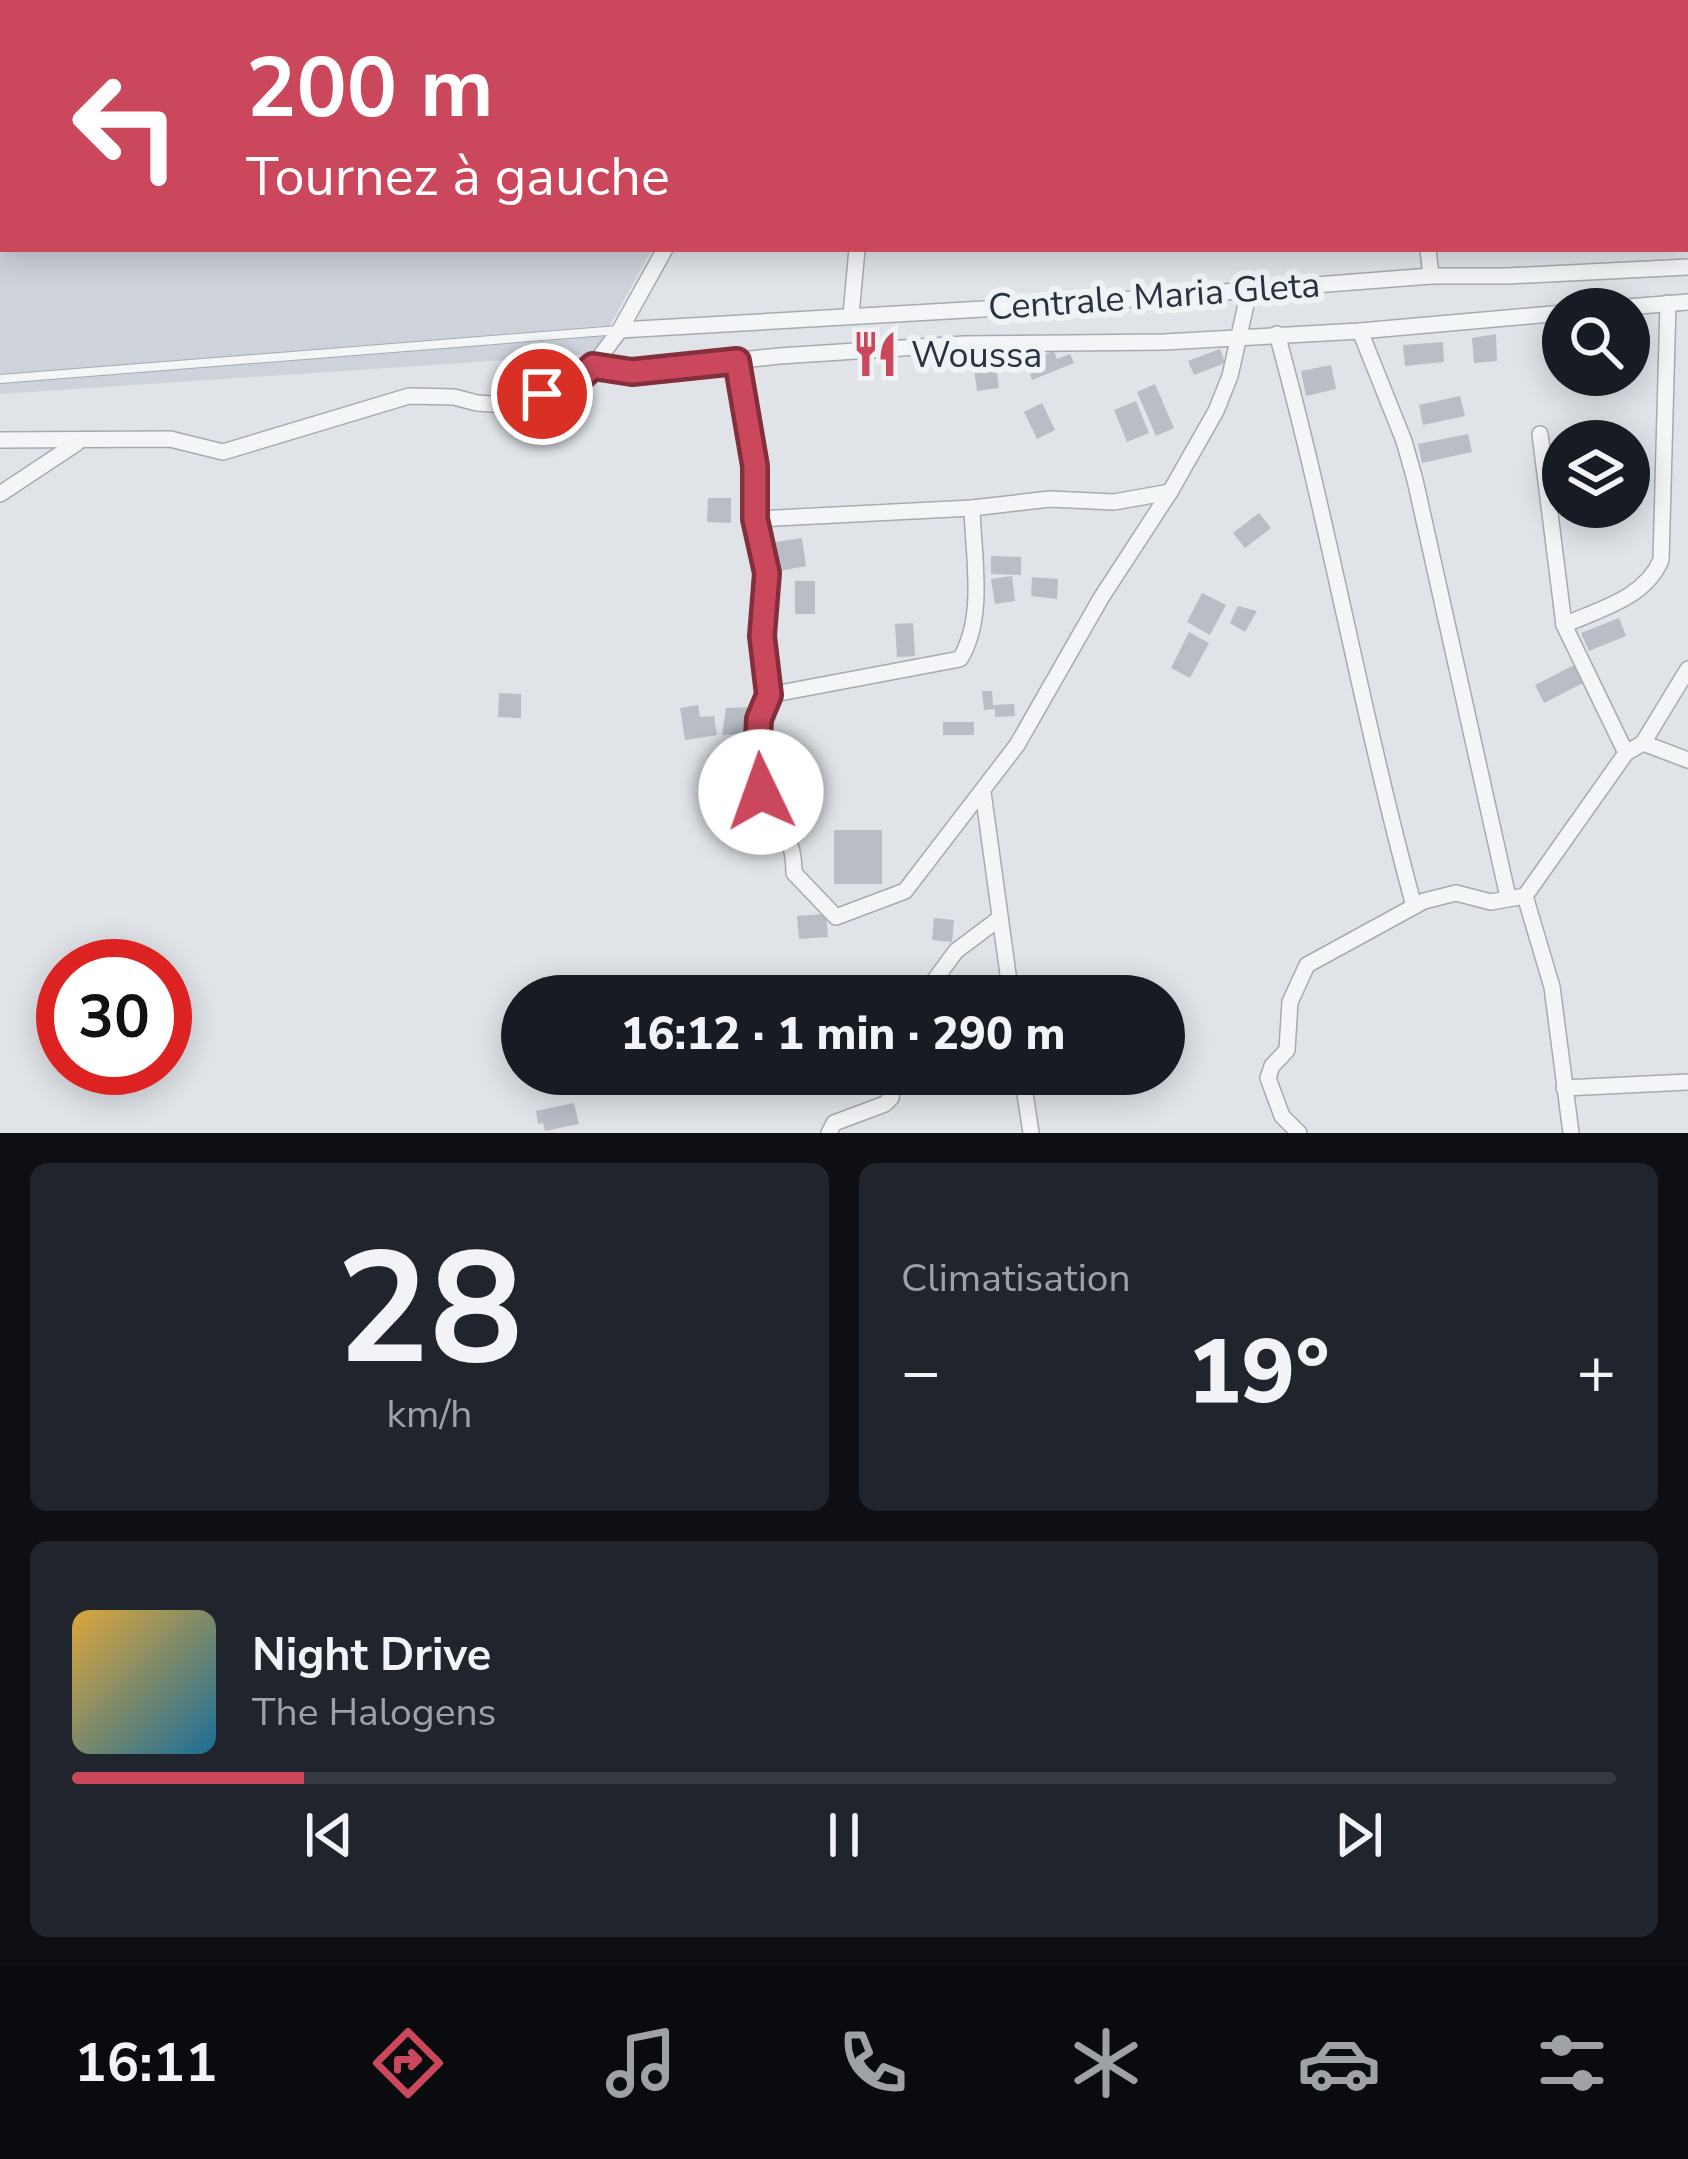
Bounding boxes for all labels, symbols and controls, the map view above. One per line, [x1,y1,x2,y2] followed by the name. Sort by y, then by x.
[246,31,494,146] text: 200 m
[48,48,204,204] icon: left
[246,140,670,214] text: Tournez à gauche
[986,260,1322,333] street label: Centrale Maria Gleta
[1542,288,1650,528] map controls
[1542,288,1650,396] button: search
[850,329,900,379] restaurant icon: Woussa
[911,331,1042,380] place label: Woussa
[491,343,593,445] pin
[509,361,575,427] icon: arrive
[1542,420,1650,528] button: layers
[698,729,824,855] position arrow
[36,939,192,1095] speed limit sign: 30
[620,1004,1066,1065] text: 16:12 · 1 min · 290 m
[336,1203,523,1416] text: 28
[901,1252,1131,1305] text: Climatisation
[1187,1311,1330,1434] text: 19°
[901,1327,941,1417] text: −
[1576,1327,1616,1417] text: +
[387,1388,472,1441] text: km/h
[252,1625,491,1686] text: Night Drive
[252,1686,496,1739] text: The Halogens
[296,1802,362,1868] icon: previous
[811,1802,877,1868] icon: pause
[1326,1802,1392,1868] icon: next
[366,2021,450,2105] icon: directions
[599,2021,683,2105] icon: music
[831,2021,915,2105] icon: phone
[1064,2021,1148,2105] icon: climate
[1297,2021,1381,2105] icon: car
[1530,2021,1614,2105] icon: filters
[74,2026,217,2100] text: 16:11

